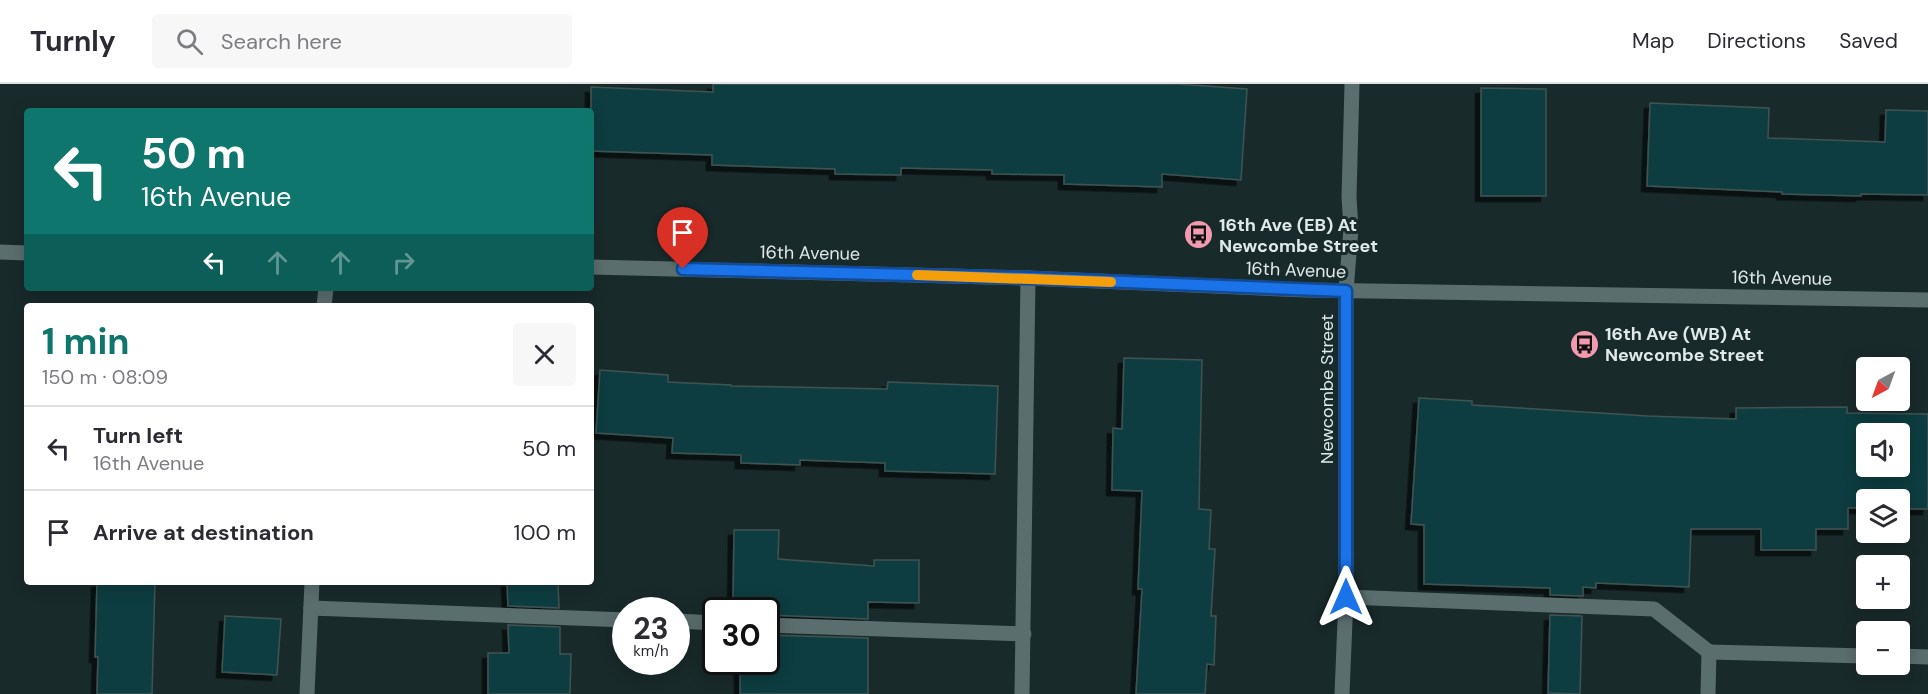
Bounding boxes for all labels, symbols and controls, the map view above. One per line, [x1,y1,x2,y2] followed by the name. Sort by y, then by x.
[152,14,572,68] search box
[30,23,116,60] text: Turnly
[173,25,206,58] icon: search
[221,27,342,56] text: Search here
[1632,27,1674,55] text: Map
[1707,27,1806,55] text: Directions
[1839,27,1898,55] text: Saved
[141,126,246,181] text: 50 m
[42,132,120,210] icon: left
[141,179,291,214] text: 16th Avenue
[657,207,708,269] pin
[1219,213,1378,258] place label: 16th Ave (EB) At Newcombe Street
[666,216,699,249] icon: arrive
[1182,219,1214,251] bus stop icon: 16th Ave (EB) At Newcombe Street
[760,240,860,266] street label: 16th Avenue
[198,246,231,279] icon: left
[261,246,294,279] icon: ahead
[324,246,357,279] icon: ahead
[387,246,420,279] icon: right
[1245,256,1347,284] street label: 16th Avenue
[1732,265,1832,291] street label: 16th Avenue
[1315,314,1339,464] street label: Newcombe Street
[42,318,130,365] text: 1 min
[1605,322,1764,367] place label: 16th Ave (WB) At Newcombe Street
[513,323,576,386] button: close
[1568,328,1600,360] bus stop icon: 16th Ave (WB) At Newcombe Street
[1856,357,1910,411] north arrow
[1856,357,1910,675] map controls
[42,364,168,390] text: 150 m · 08:09
[93,421,183,450] text: Turn left
[1856,423,1910,477] button: sound
[42,432,75,465] icon: left
[522,434,576,463] text: 50 m
[93,450,204,476] text: 16th Avenue
[1856,489,1910,543] button: layers
[42,516,75,549] icon: arrive
[93,518,314,547] text: Arrive at destination
[514,518,576,547] text: 100 m
[1856,555,1910,609] button: +
[1314,565,1378,629] position arrow
[702,597,780,675] speed limit sign: 30
[633,609,669,648] text: 23
[1856,621,1910,675] button: −
[633,641,669,661] text: km/h

